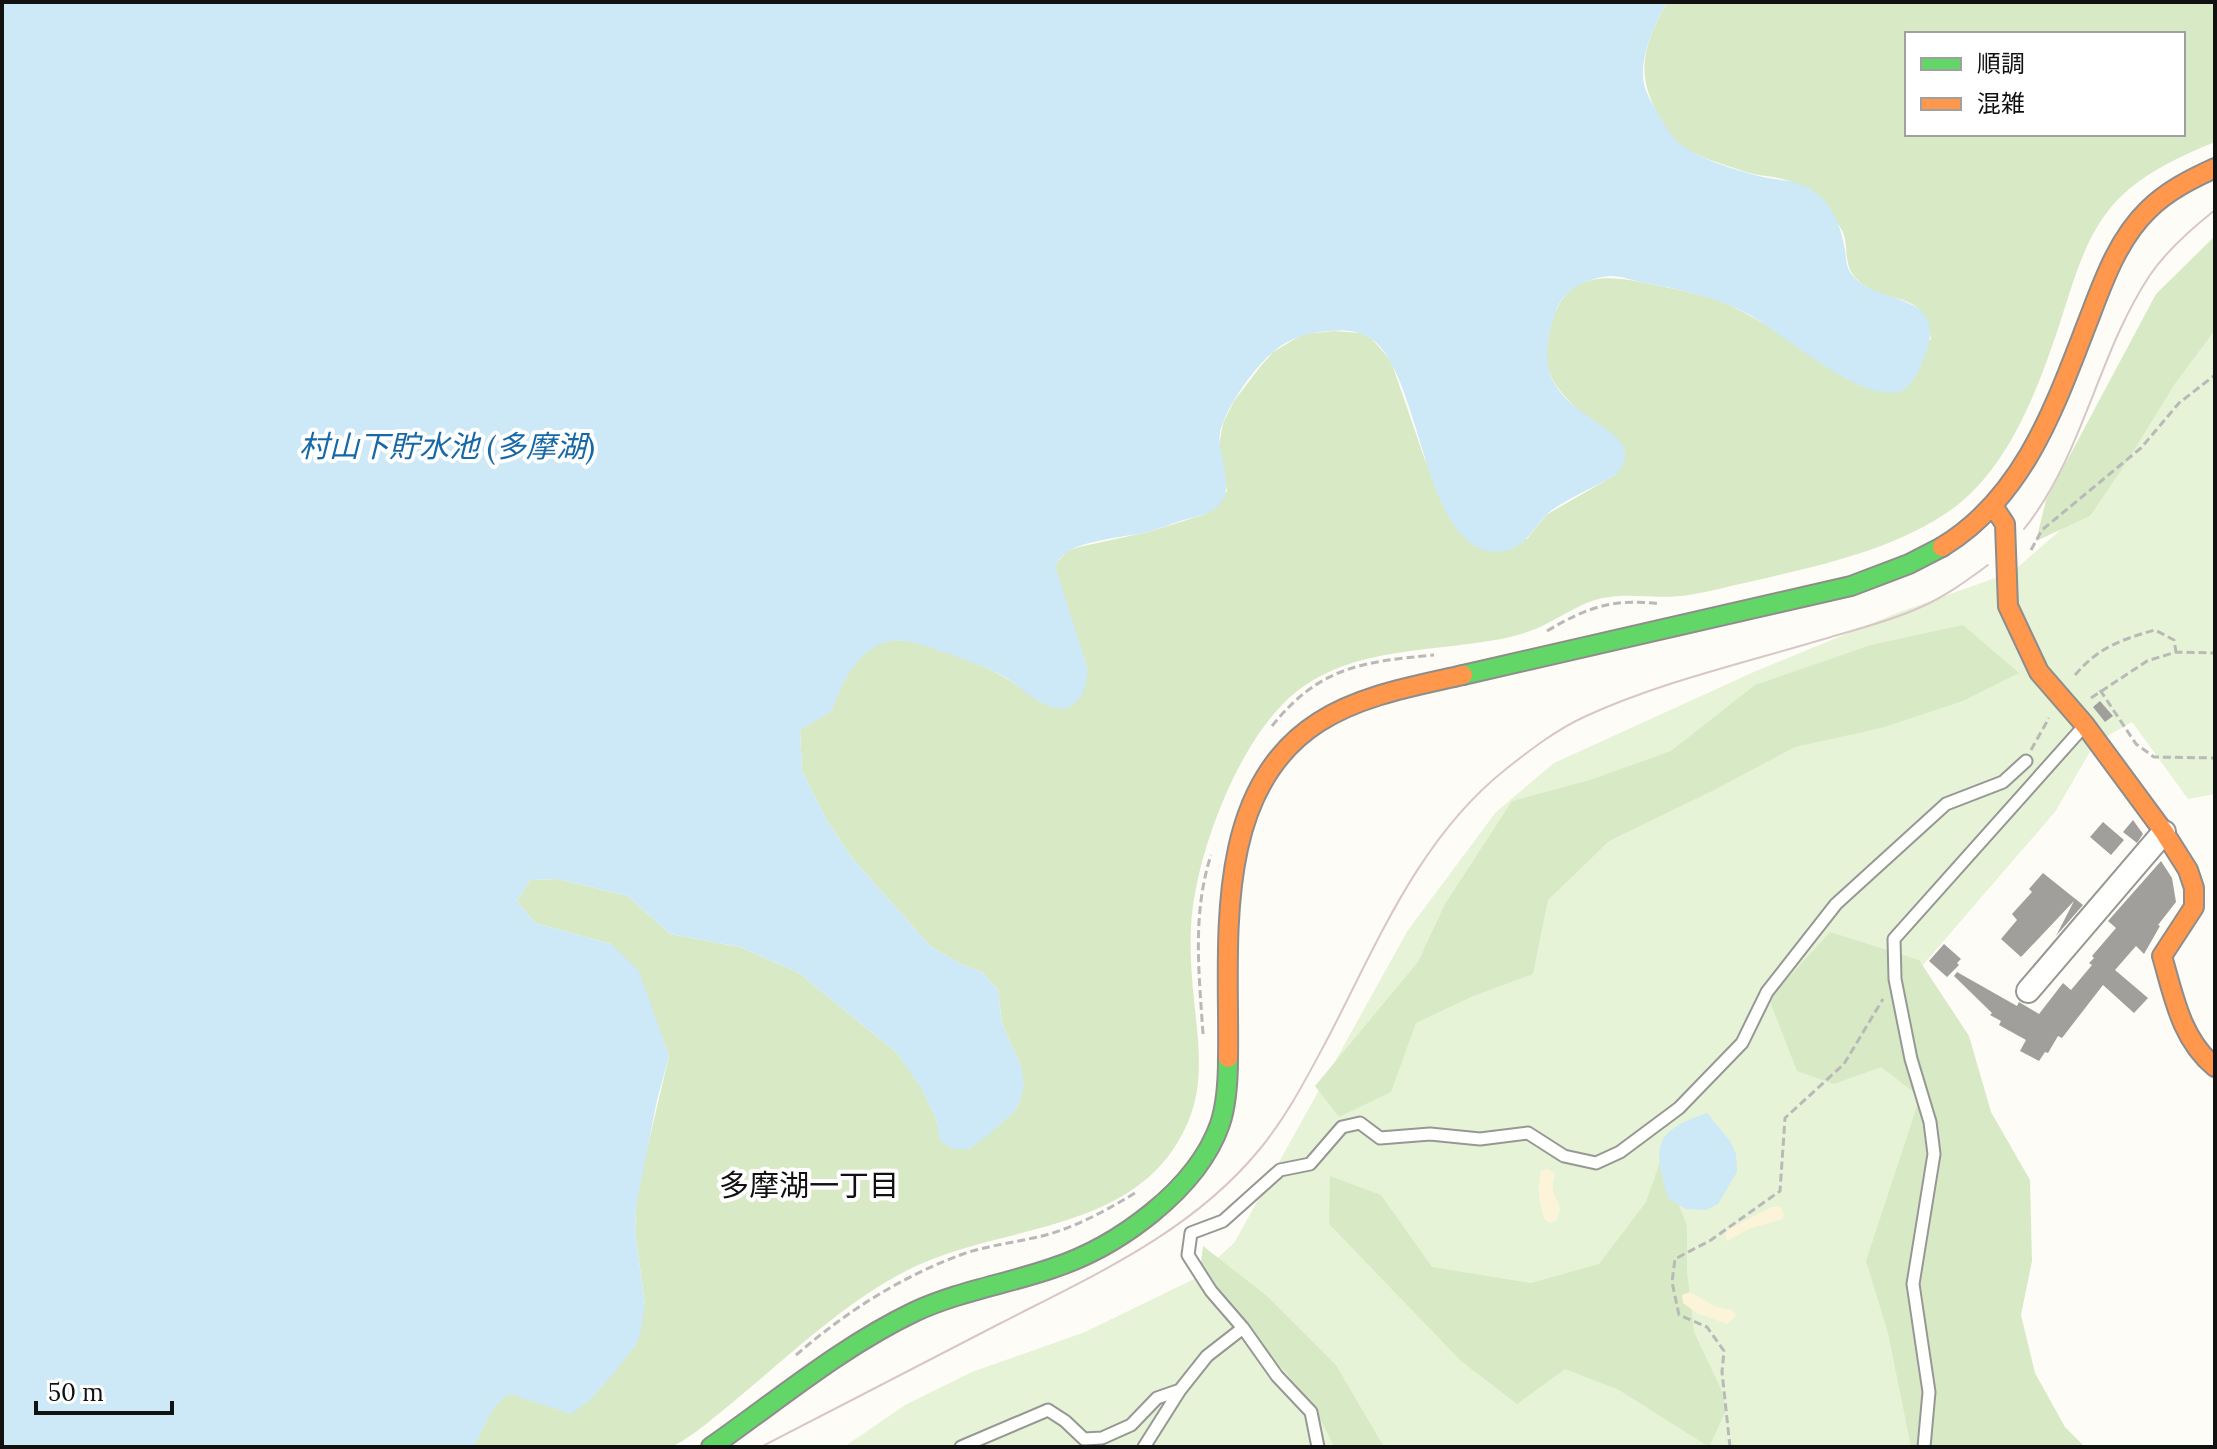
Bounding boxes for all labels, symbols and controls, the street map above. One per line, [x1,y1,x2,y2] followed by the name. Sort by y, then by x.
[1905,32,2185,136] legend
[1977,48,2025,79] text: 順調
[1977,88,2025,119] text: 混雑
[299,427,595,465] water label: 村山下貯水池 (多摩湖)
[719,1166,899,1204] district label: 多摩湖一丁目
[36,1365,172,1415] scale bar
[48,1377,104,1408] text: 50 m

